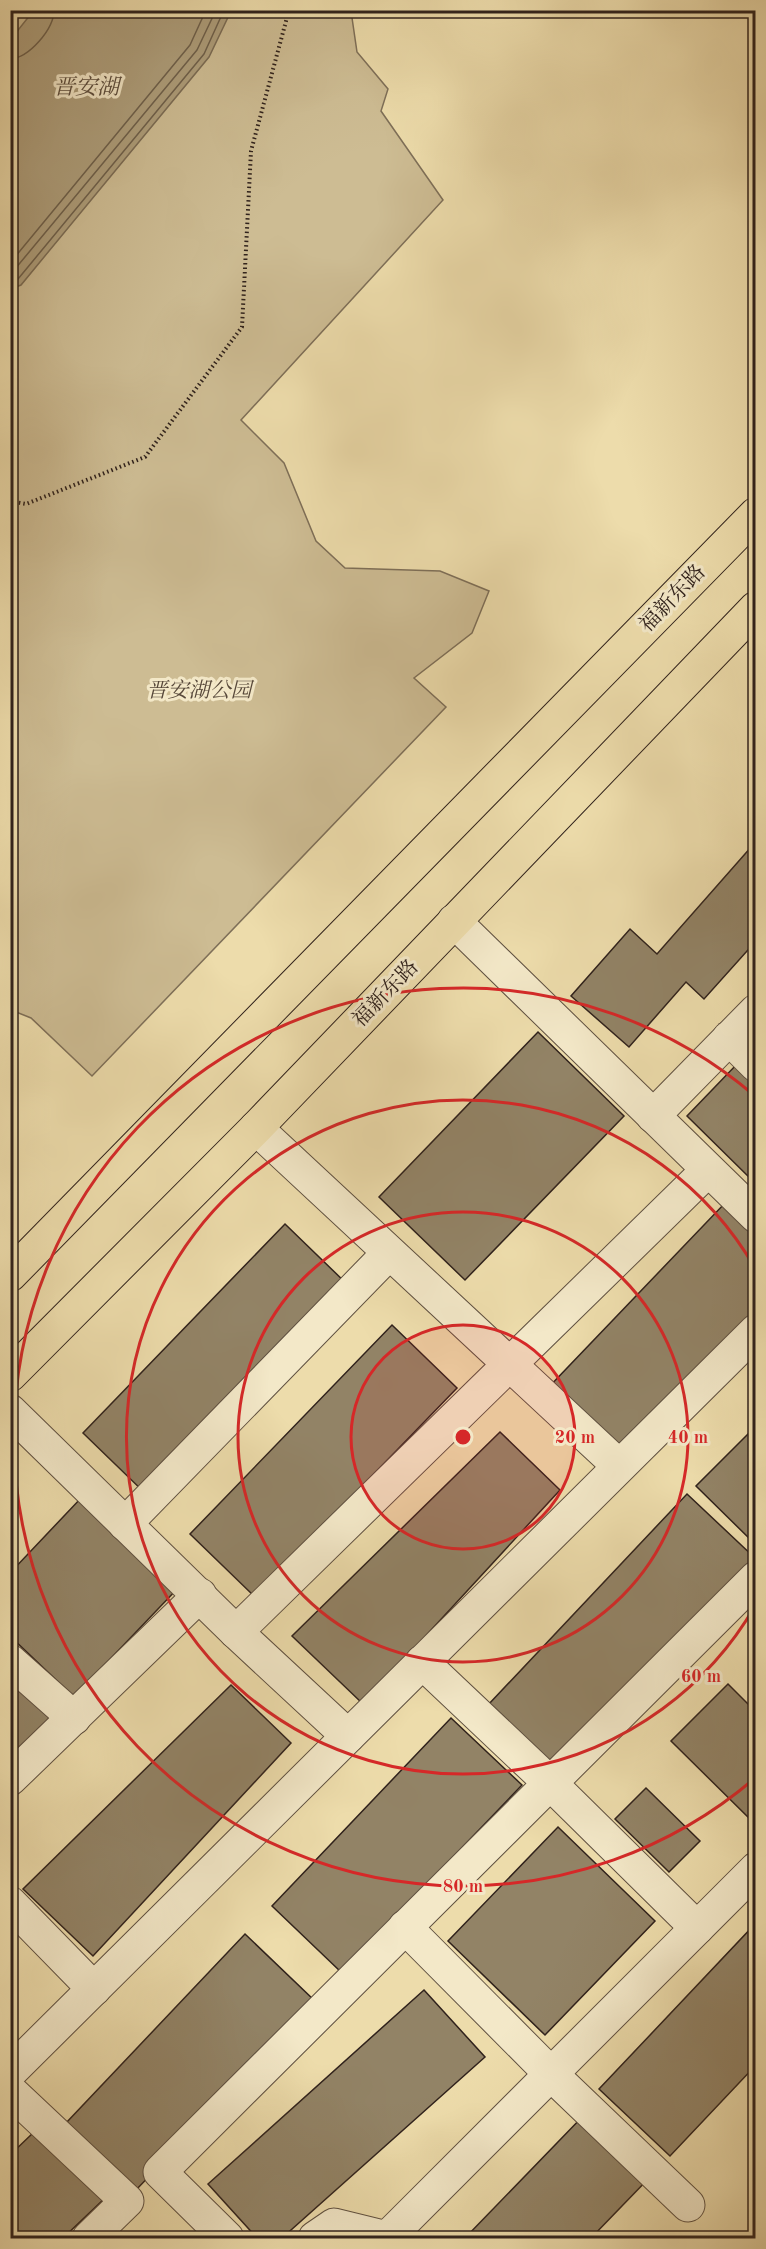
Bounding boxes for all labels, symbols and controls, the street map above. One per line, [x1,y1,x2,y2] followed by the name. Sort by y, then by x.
[53,75,123,99] water label: 晋安湖
[635,560,710,637] street label: 福新东路
[147,679,254,702] park label: 晋安湖公园
[348,955,423,1032] street label: 福新东路
[453,1427,473,1447] centre of rings
[555,1429,595,1447] text: 20 m
[668,1429,708,1447] text: 40 m
[681,1668,721,1686] text: 60 m
[443,1878,483,1896] text: 80 m

